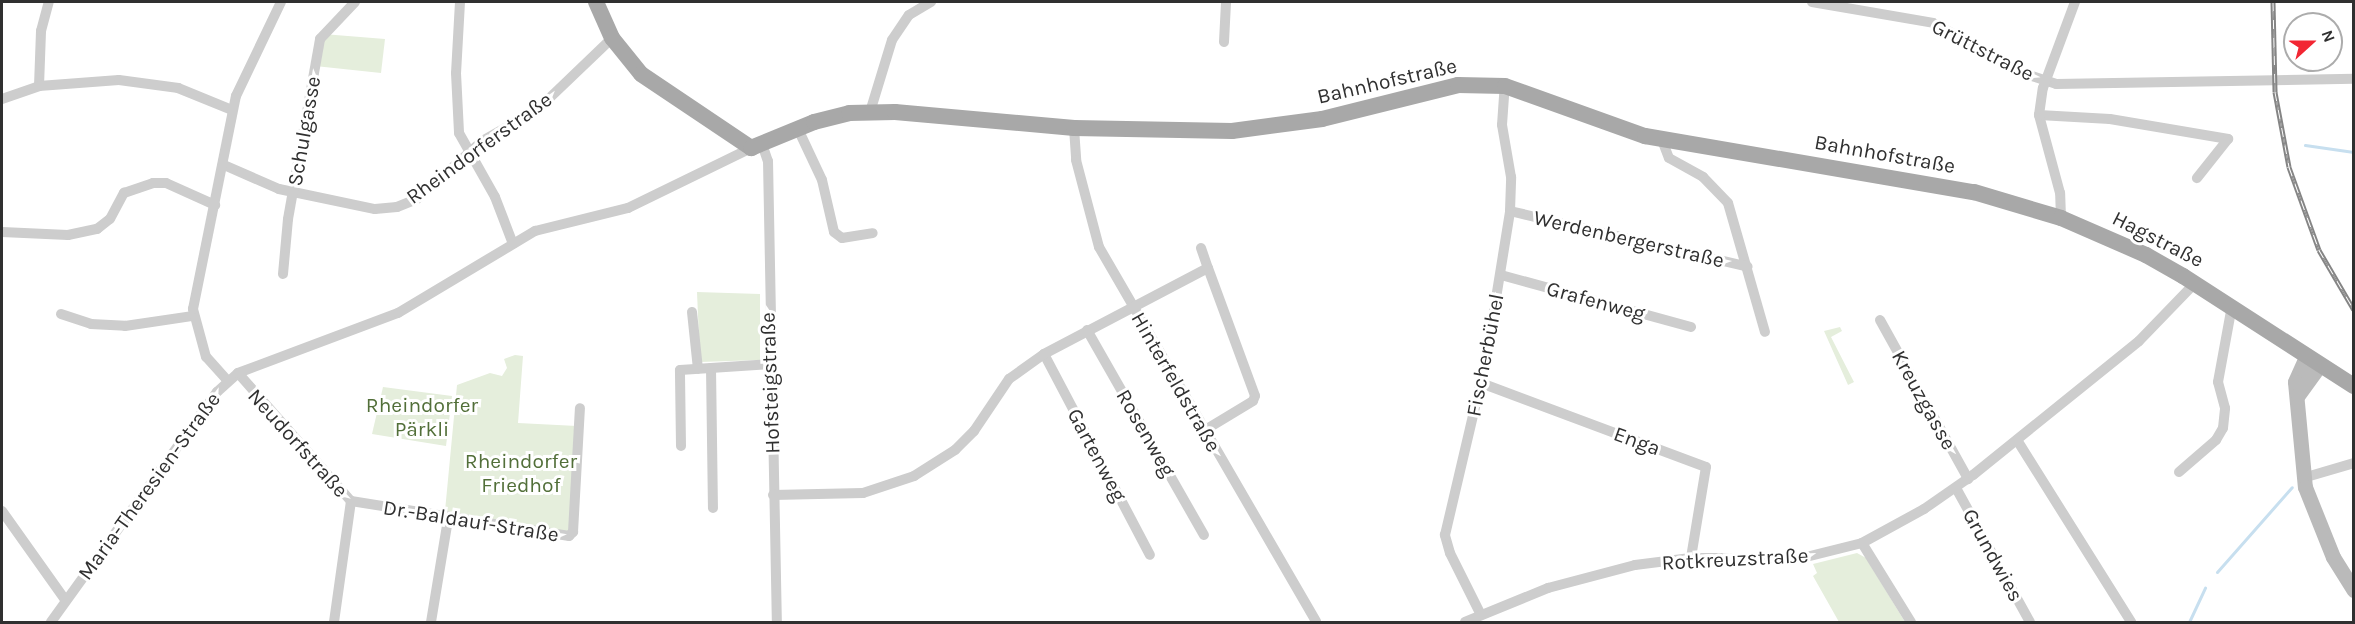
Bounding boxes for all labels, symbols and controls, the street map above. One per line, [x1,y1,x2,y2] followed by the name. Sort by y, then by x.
[2283,12,2343,72] north arrow
[1928,13,2038,87] street label: Grüttstraße
[2317,27,2339,45] text: N
[1315,53,1459,109] street label: Bahnhofstraße
[282,74,326,188] street label: Schulgasse
[401,87,557,209] street label: Rheindorferstraße
[1813,129,1957,179] street label: Bahnhofstraße
[1531,205,1727,273] street label: Werdenbergerstraße
[2108,205,2208,273] street label: Hagstraße
[1544,276,1648,326] street label: Grafenweg
[1461,291,1509,419] street label: Fischerbühel
[1126,308,1226,456] street label: Hinterfeldstraße
[755,312,785,454] street label: Hofsteigstraße
[1886,346,1962,454] street label: Kreuzgasse
[243,383,353,503] street label: Neudorfstraße
[1111,385,1181,481] street label: Rosenweg
[72,387,226,585] street label: Maria-Theresien-Straße
[366,392,478,442] park label: Rheindorfer Pärkli
[1062,404,1132,506] street label: Gartenweg
[1610,421,1664,461] street label: Enga
[465,448,577,498] park label: Rheindorfer Friedhof
[381,495,561,547] street label: Dr.-Baldauf-Straße
[1957,504,2029,606] street label: Grundwies
[1661,543,1809,575] street label: Rotkreuzstraße

